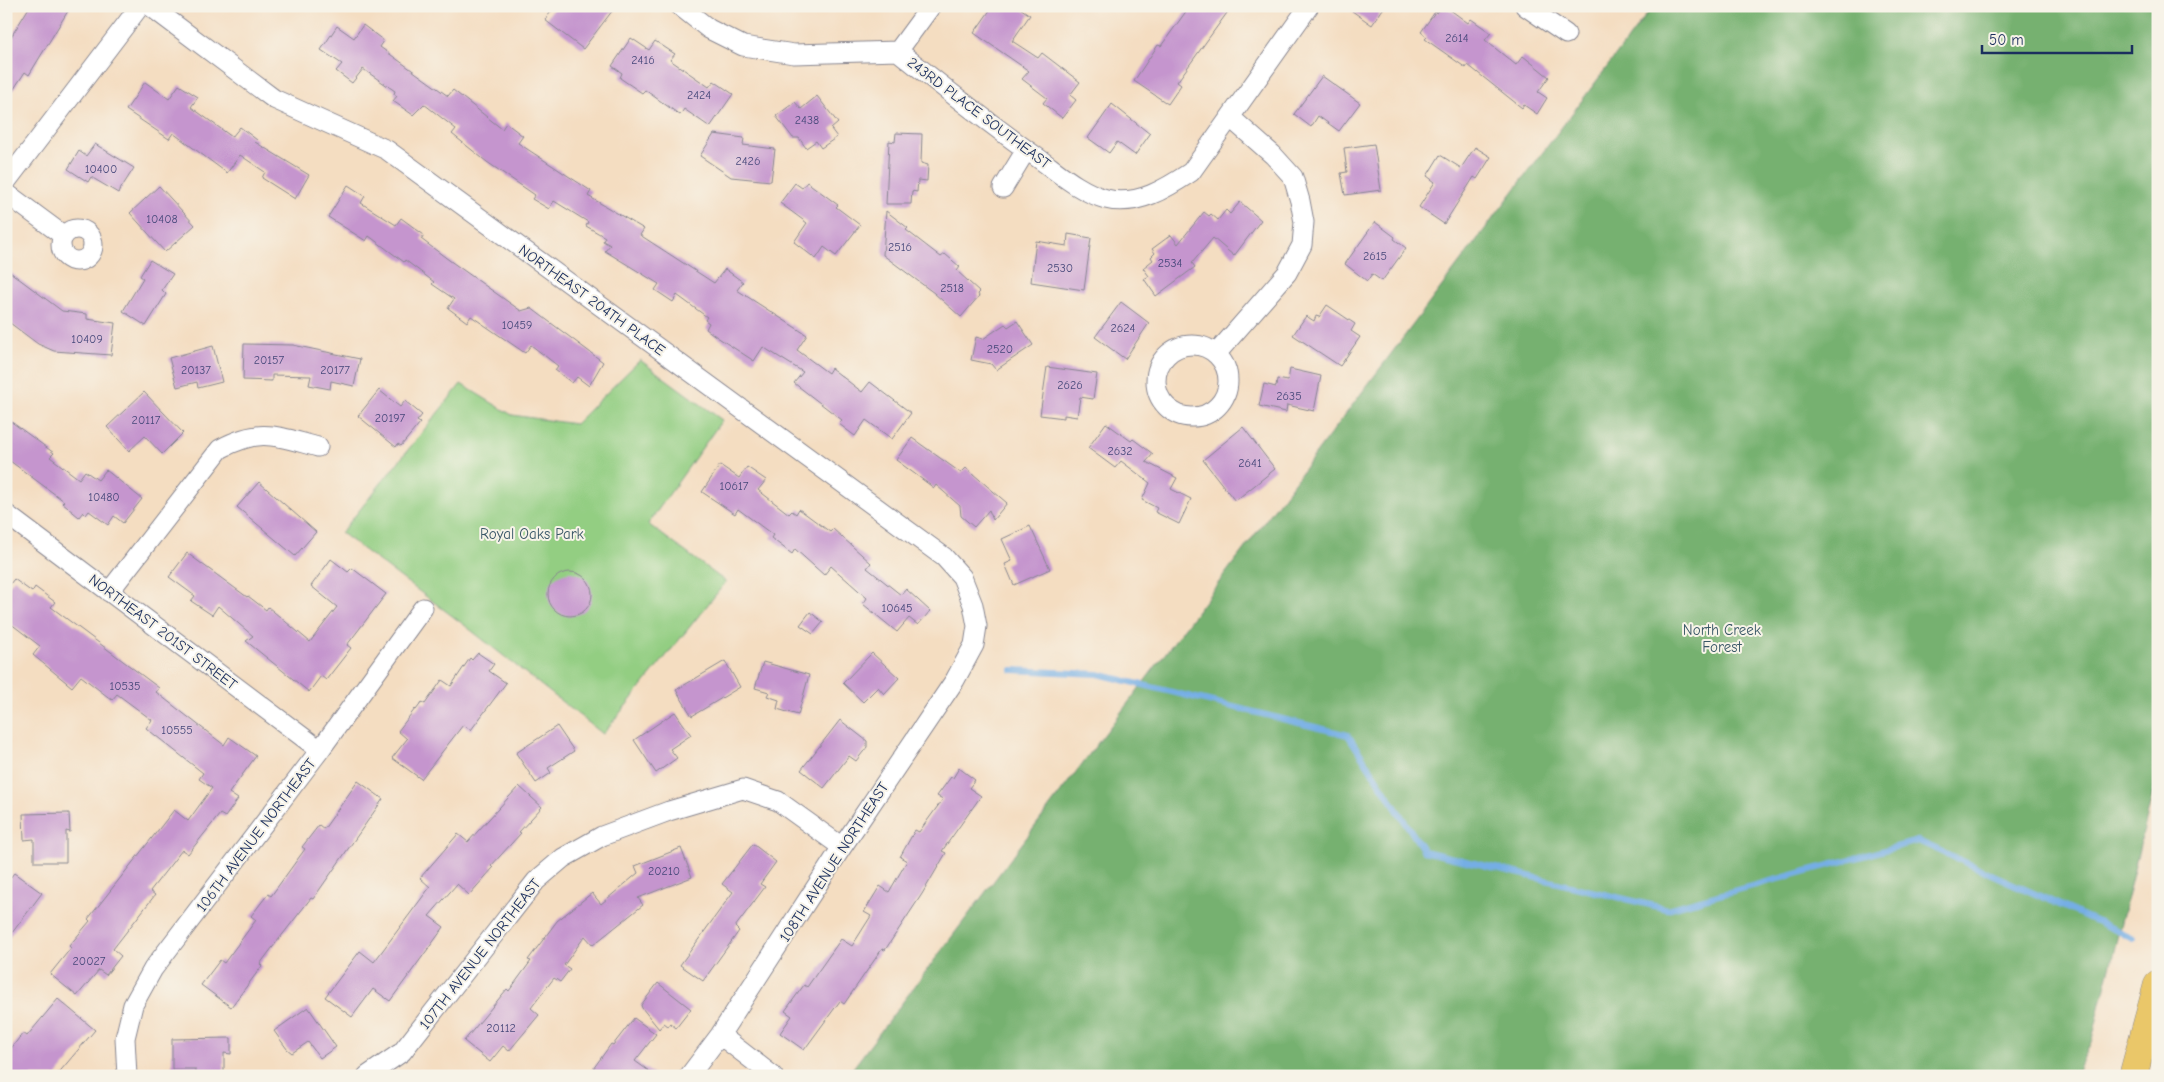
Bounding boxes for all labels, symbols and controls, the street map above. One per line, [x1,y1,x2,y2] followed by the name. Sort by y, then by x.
[1982,22,2132,54] scale bar
[1445,31,1469,45] house number: 2614
[1989,31,2024,49] text: 50 m
[631,53,655,67] house number: 2416
[904,53,1054,173] street label: 243RD PLACE SOUTHEAST
[687,88,711,102] house number: 2424
[795,113,819,127] house number: 2438
[736,154,760,168] house number: 2426
[85,162,117,176] house number: 10400
[146,212,178,226] house number: 10408
[888,240,912,254] house number: 2516
[515,241,669,359] street label: NORTHEAST 204TH PLACE
[1363,249,1387,263] house number: 2615
[1158,256,1183,270] house number: 2534
[1047,261,1073,275] house number: 2530
[940,281,964,295] house number: 2518
[502,318,532,332] house number: 10459
[1111,321,1136,335] house number: 2624
[71,332,103,346] house number: 10409
[987,342,1013,356] house number: 2520
[254,353,285,367] house number: 20157
[181,363,211,377] house number: 20137
[320,363,350,377] house number: 20177
[1057,378,1083,392] house number: 2626
[1276,389,1302,403] house number: 2635
[375,411,406,425] house number: 20197
[132,413,161,427] house number: 20117
[1107,444,1133,458] house number: 2632
[1238,456,1262,470] house number: 2641
[720,479,749,493] house number: 10617
[88,490,120,504] house number: 10480
[480,525,585,543] park label: Royal Oaks Park
[85,570,241,694] street label: NORTHEAST 201ST STREET
[882,601,912,615] house number: 10645
[1683,621,1762,656] park label: North Creek Forest
[109,679,141,693] house number: 10535
[161,723,193,737] house number: 10555
[192,755,320,915] street label: 106TH AVENUE NORTHEAST
[776,779,893,945] street label: 108TH AVENUE NORTHEAST
[648,864,680,878] house number: 20210
[416,875,545,1033] street label: 107TH AVENUE NORTHEAST
[73,954,106,968] house number: 20027
[486,1021,516,1035] house number: 20112

